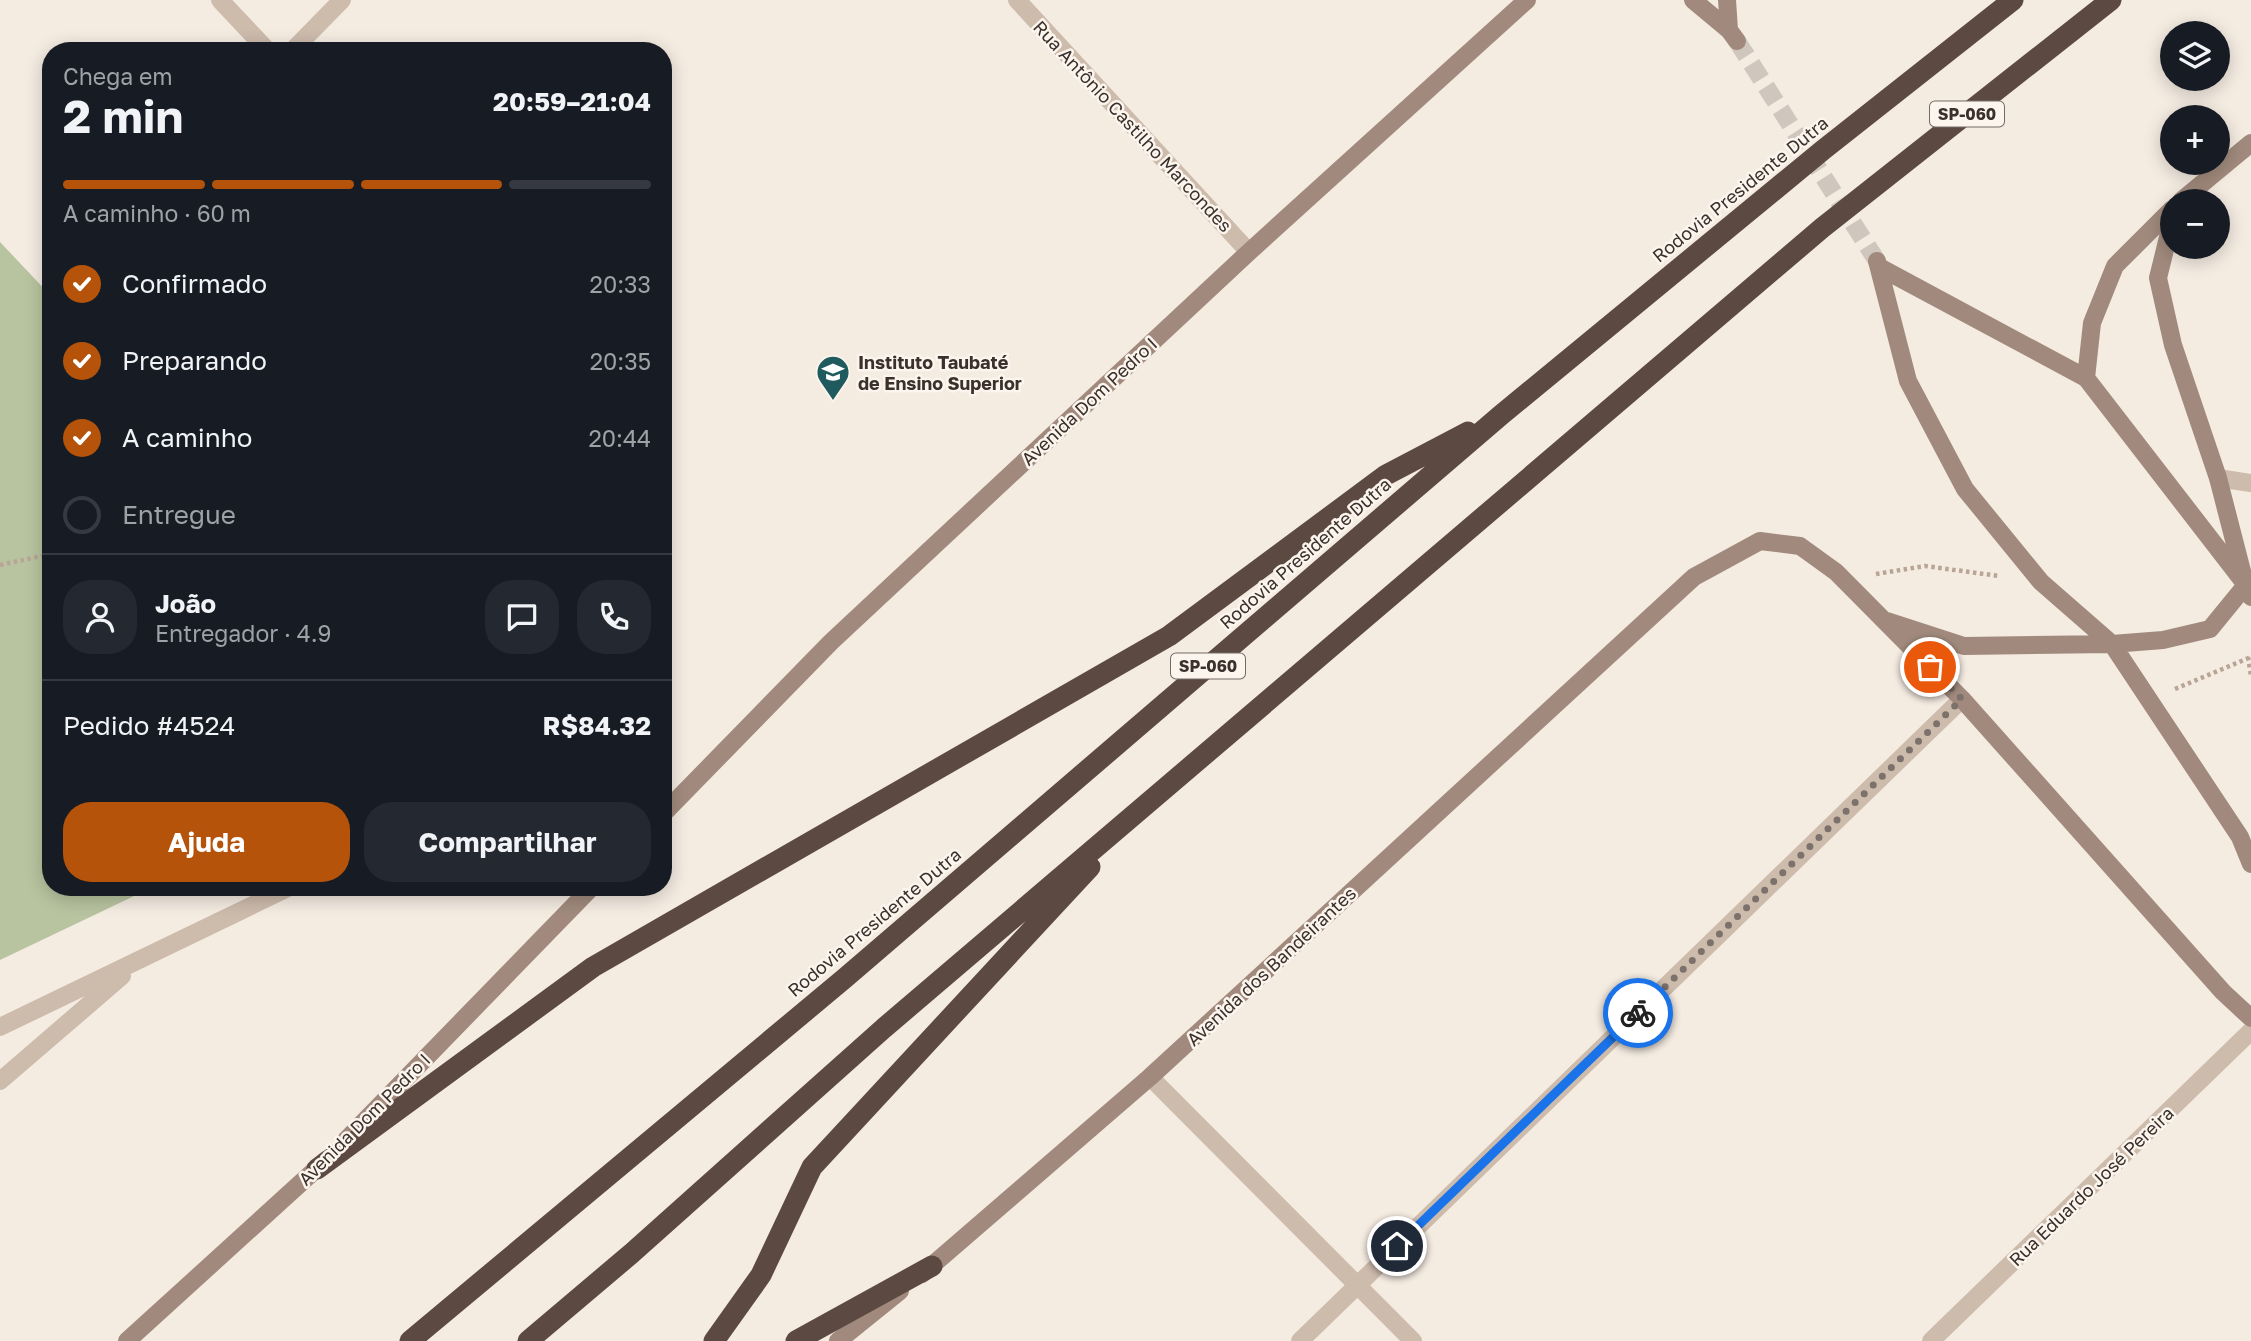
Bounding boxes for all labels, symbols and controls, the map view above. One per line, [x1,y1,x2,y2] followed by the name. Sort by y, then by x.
[1029,16,1237,236] street label: Rua Antônio Castilho Marcondes
[2160,21,2230,259] map controls
[2160,21,2230,91] button: layers
[63,62,173,90] text: Chega em
[493,86,651,117] text: 20:59–21:04
[63,88,183,143] text: 2 min
[1930,102,2004,126] road number: SP-060
[2160,105,2230,175] button: +
[1648,111,1832,267] street label: Rodovia Presidente Dutra
[2160,189,2230,259] button: −
[63,199,251,227] text: A caminho · 60 m
[63,265,101,303] icon: check
[122,268,267,299] text: Confirmado
[590,270,651,298] text: 20:33
[1017,332,1161,470] street label: Avenida Dom Pedro I
[63,342,101,380] icon: check
[122,345,267,376] text: Preparando
[590,347,651,375] text: 20:35
[858,351,1022,394] place label: Instituto Taubaté de Ensino Superior
[814,353,852,402] school or university icon: Instituto Taubaté de Ensino Superior
[63,419,101,457] icon: check
[122,422,252,453] text: A caminho
[588,424,651,452] text: 20:44
[1215,473,1395,633] street label: Rodovia Presidente Dutra
[122,499,236,530] text: Entregue
[63,580,137,654] button: person
[485,580,559,654] button: chat
[577,580,651,654] button: phone
[155,588,216,619] text: João
[155,619,332,647] text: Entregador · 4.9
[1900,637,1960,697] pin
[1911,648,1949,686] icon: bag
[1171,653,1245,678] road number: SP-060
[63,710,235,741] text: Pedido #4524
[543,710,651,741] text: R$84.32
[63,802,350,882] button: Ajuda
[364,802,651,882] button: Compartilhar
[783,843,965,1001] street label: Rodovia Presidente Dutra
[1182,882,1360,1050] street label: Avenida dos Bandeirantes
[1603,978,1673,1048] courier
[1619,994,1657,1032] icon: bike
[293,1048,435,1190] street label: Avenida Dom Pedro I
[2004,1102,2178,1270] street label: Rua Eduardo José Pereira
[1367,1216,1427,1276] pin
[1378,1227,1416,1265] icon: home

